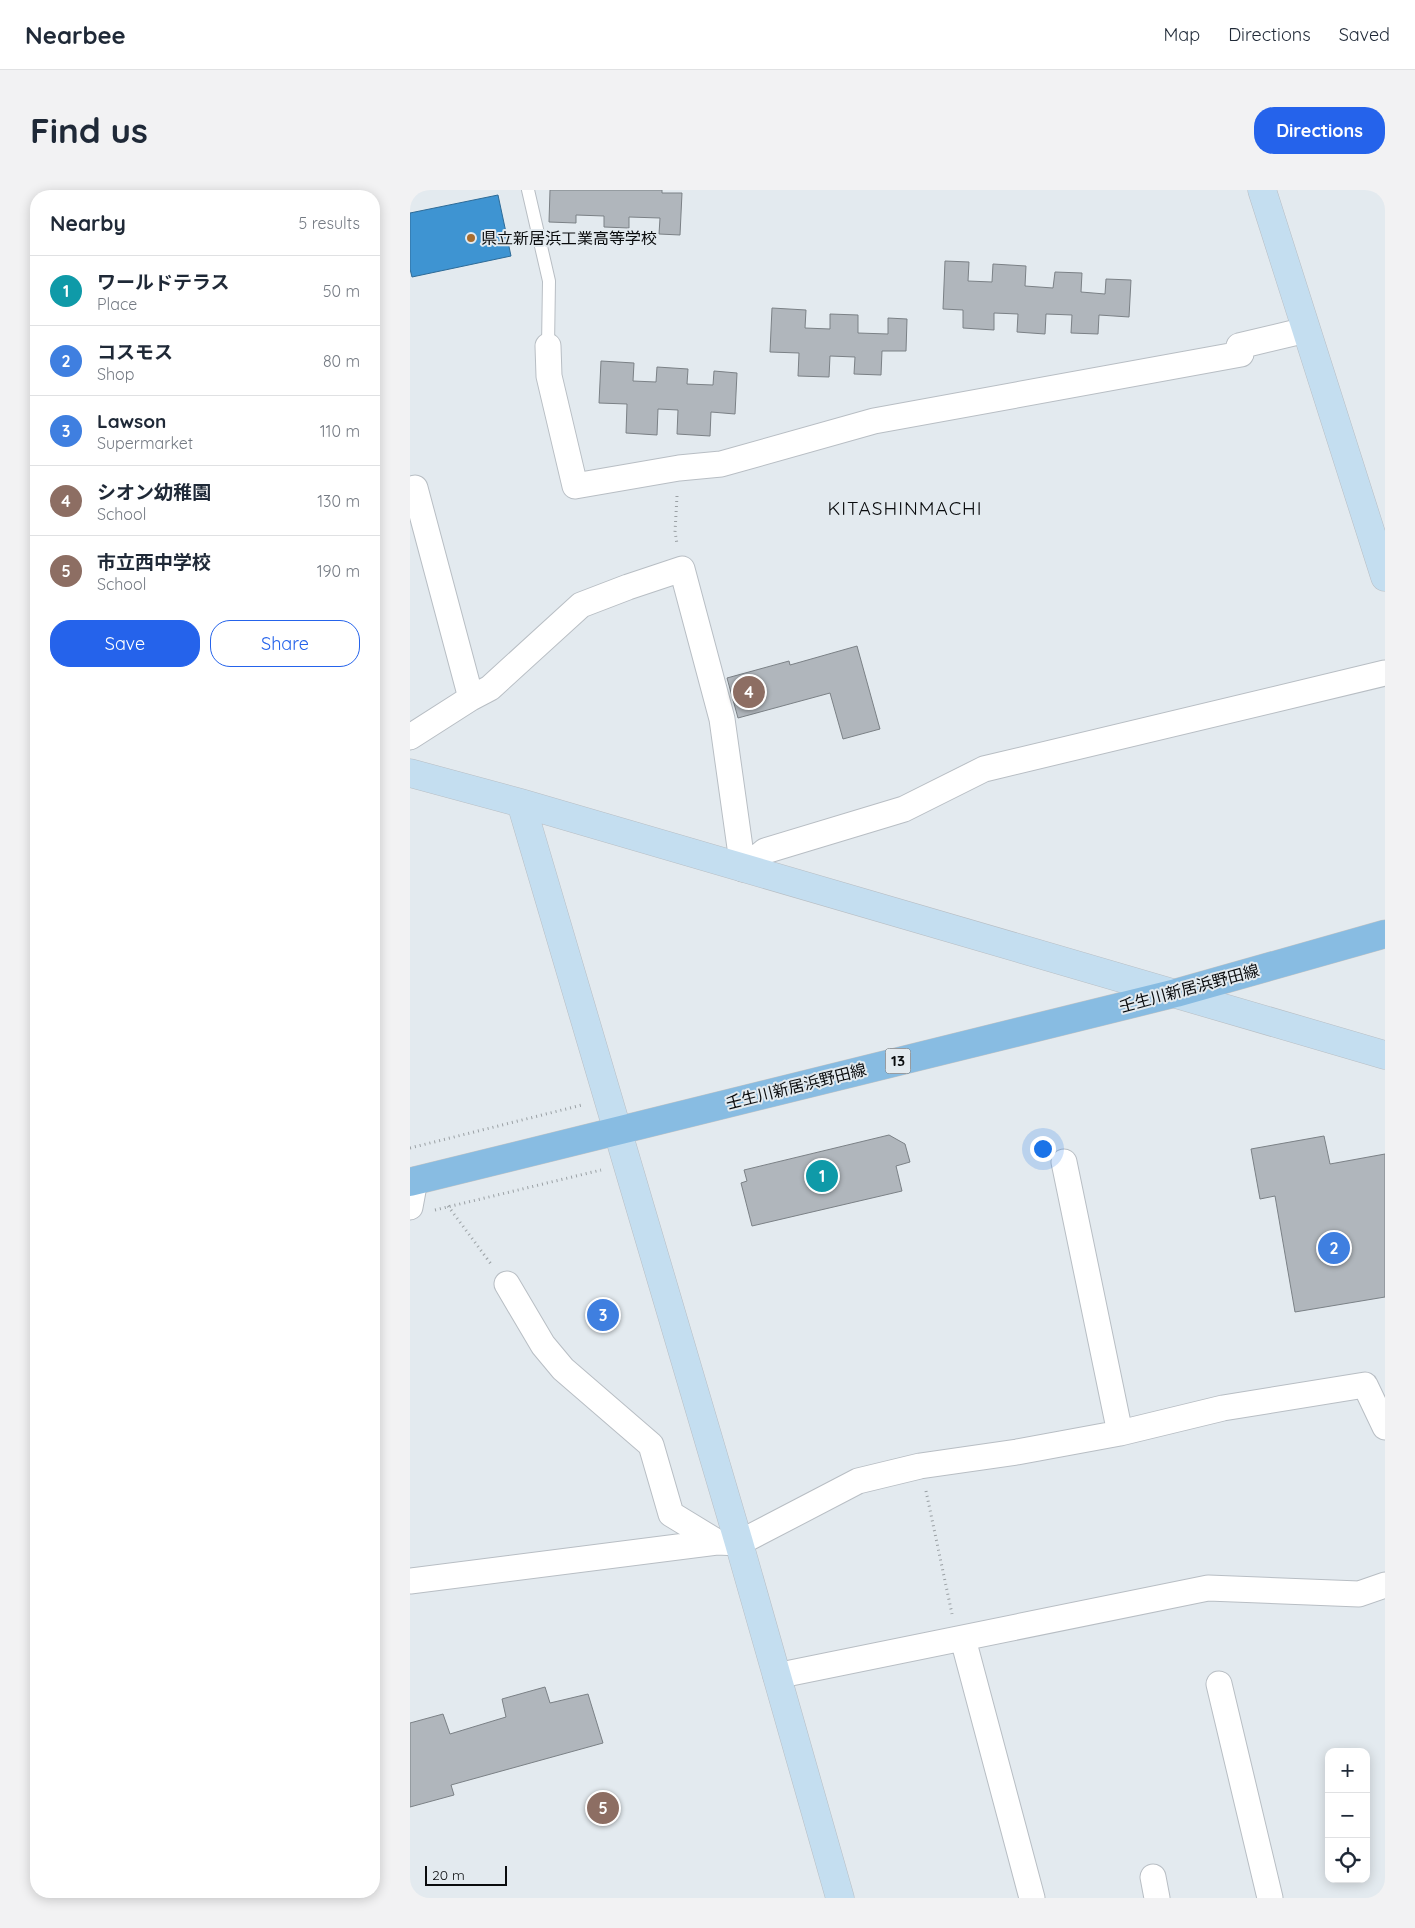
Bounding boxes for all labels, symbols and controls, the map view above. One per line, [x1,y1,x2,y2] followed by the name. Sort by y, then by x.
[25,20,126,50] text: Nearbee
[1163,23,1200,46] text: Map
[1228,23,1311,46] text: Directions
[1339,23,1390,46] text: Saved
[1254,107,1385,154] button: Directions
[30,108,148,152] text: Find us
[50,210,126,236] text: Nearby
[299,213,360,233] text: 5 results
[481,228,657,248] place label: 県立新居浜工業高等学校
[465,232,477,244] marker: 県立新居浜工業高等学校
[97,270,230,294] text: ワールドテラス
[63,281,69,301] text: 1
[323,281,360,301] text: 50 m
[97,294,137,314] text: Place
[97,340,173,364] text: コスモス
[61,351,71,371] text: 2
[323,351,360,371] text: 80 m
[97,364,134,384] text: Shop
[97,409,166,433] text: Lawson
[62,421,70,441] text: 3
[320,421,360,441] text: 110 m
[97,433,193,453] text: Supermarket
[97,480,211,504] text: シオン幼稚園
[61,491,71,511] text: 4
[317,491,360,511] text: 130 m
[827,496,983,520] district label: KITASHINMACHI
[97,504,146,524] text: School
[97,550,211,574] text: 市立西中学校
[61,561,71,581] text: 5
[317,561,360,581] text: 190 m
[97,574,146,594] text: School
[50,620,200,667] button: Save
[210,620,360,667] button: Share
[733,673,765,711] pin: 4
[1117,960,1261,1016] street label: 壬生川新居浜野田線
[886,1048,910,1074] road number: 13
[724,1059,868,1113] street label: 壬生川新居浜野田線
[1030,1136,1056,1162] your location
[806,1157,838,1195] pin: 1
[1318,1229,1350,1267] pin: 2
[587,1296,619,1334] pin: 3
[1325,1748,1370,1883] map controls
[1325,1748,1370,1793] button: +
[587,1789,619,1827] pin: 5
[1325,1793,1370,1838] button: −
[1325,1838,1370,1883] button: locate
[425,1863,508,1886] scale bar
[432,1866,465,1884] text: 20 m

